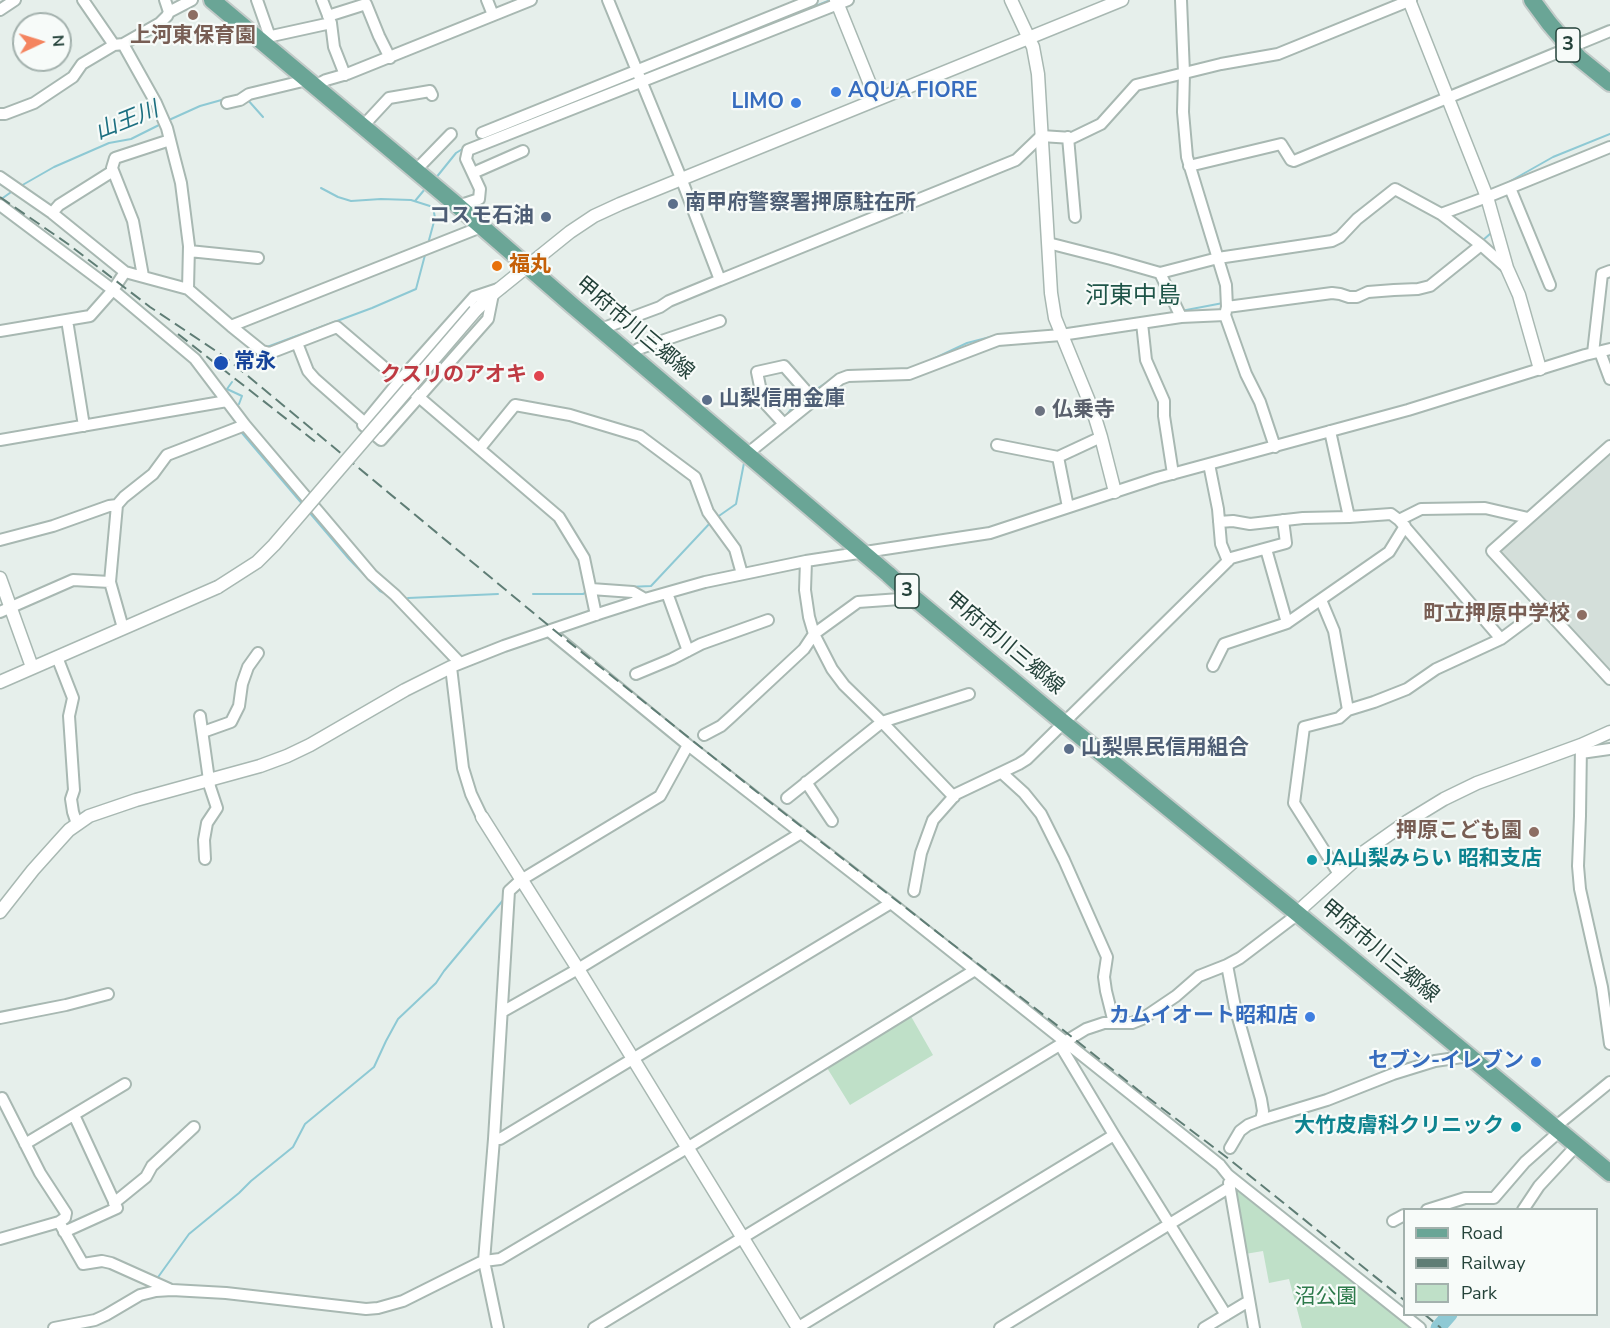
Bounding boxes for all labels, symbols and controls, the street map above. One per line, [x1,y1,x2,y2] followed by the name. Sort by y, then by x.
[186,8,200,22] marker: 上河東保育園
[12,12,72,72] north arrow
[130,24,256,50] place label: 上河東保育園
[1556,28,1580,62] road number: 3
[47,34,69,48] text: N
[848,79,978,105] place label: AQUA FIORE
[829,85,843,99] marker: AQUA FIORE
[732,90,784,116] place label: LIMO
[789,96,803,110] marker: LIMO
[91,97,163,147] water label: 山王川
[685,191,916,217] place label: 南甲府警察署押原駐在所
[666,197,680,211] marker: 南甲府警察署押原駐在所
[429,204,534,230] place label: コスモ石油
[539,210,553,224] marker: コスモ石油
[509,253,551,279] place label: 福丸
[490,259,504,273] marker: 福丸
[570,272,698,386] street label: 甲府市川三郷線
[1085,283,1181,311] district label: 河東中島
[234,350,276,376] place label: 常永
[212,354,230,372] marker: 常永
[380,363,527,389] place label: クスリのアオキ
[532,369,546,383] marker: クスリのアオキ
[719,387,845,413] place label: 山梨信用金庫
[700,393,714,407] marker: 山梨信用金庫
[1052,398,1115,424] place label: 仏乗寺
[1033,404,1047,418] marker: 仏乗寺
[895,574,919,608] road number: 3
[940,587,1068,701] street label: 甲府市川三郷線
[1423,602,1570,628] place label: 町立押原中学校
[1575,608,1589,622] marker: 町立押原中学校
[1081,736,1249,762] place label: 山梨県民信用組合
[1062,742,1076,756] marker: 山梨県民信用組合
[1396,819,1522,845] place label: 押原こども園
[1527,825,1541,839] marker: 押原こども園
[1324,847,1542,873] place label: JA山梨みらい 昭和支店
[1305,853,1319,867] marker: JA山梨みらい 昭和支店
[1315,895,1443,1009] street label: 甲府市川三郷線
[1109,1004,1298,1030] place label: カムイオート昭和店
[1303,1010,1317,1024] marker: カムイオート昭和店
[1368,1049,1524,1075] place label: セブン-イレブン
[1529,1055,1543,1069] marker: セブン-イレブン
[1294,1114,1504,1140] place label: 大竹皮膚科クリニック
[1509,1120,1523,1134] marker: 大竹皮膚科クリニック
[1403,1208,1598,1316] legend
[1461,1221,1503,1245] text: Road
[1461,1251,1526,1275] text: Railway
[1461,1281,1497,1305] text: Park
[1295,1285,1357,1311] park label: 沼公園

